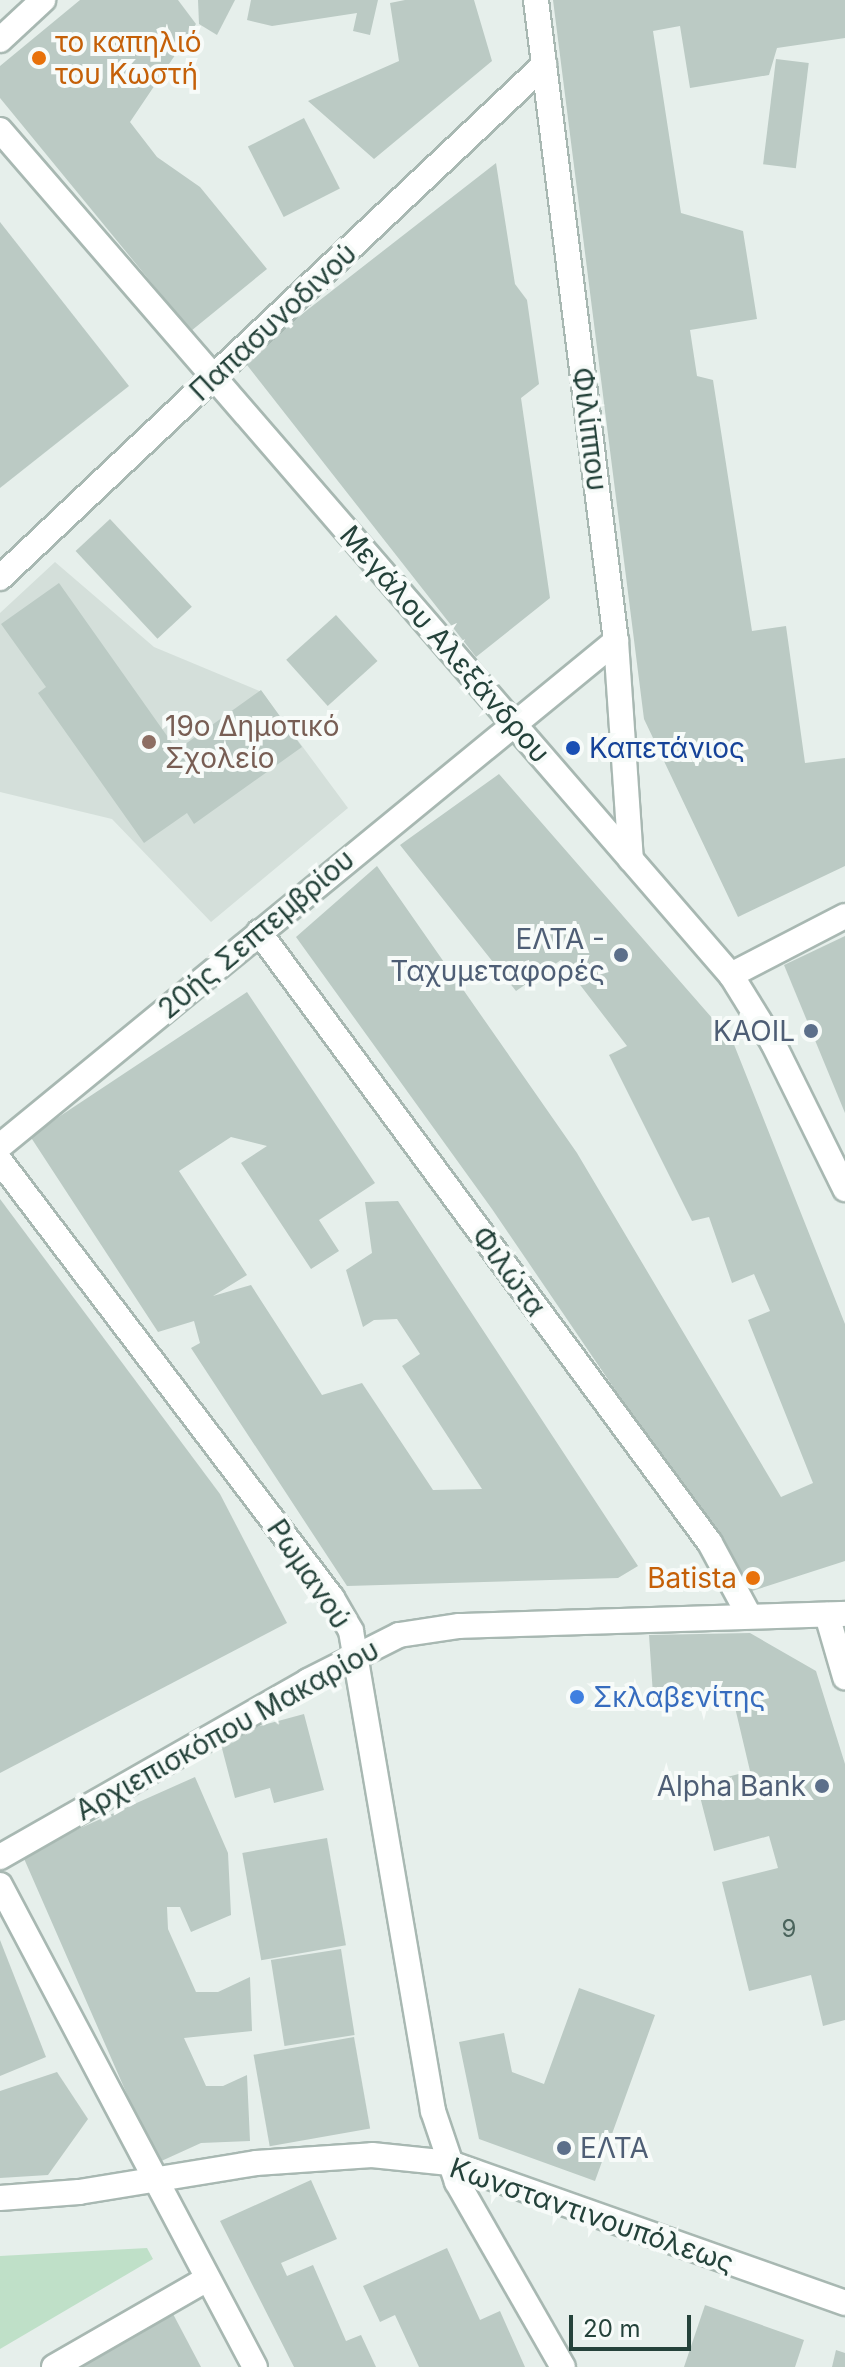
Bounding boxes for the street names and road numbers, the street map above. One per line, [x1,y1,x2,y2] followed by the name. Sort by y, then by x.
[183,236,363,408] street label: Παπασυνοδινού
[566,365,614,493] street label: Φιλίππου
[333,519,557,769] street label: Μεγάλου Αλεξάνδρου
[151,842,361,1026] street label: 20ής Σεπτεμβρίου
[465,1219,553,1323] street label: Φιλώτα
[260,1513,358,1635] street label: Ρωμανού
[70,1633,384,1827] street label: Αρχιεπισκόπου Μακαρίου
[446,2151,738,2279] street label: Κωνσταντινουπόλεως

